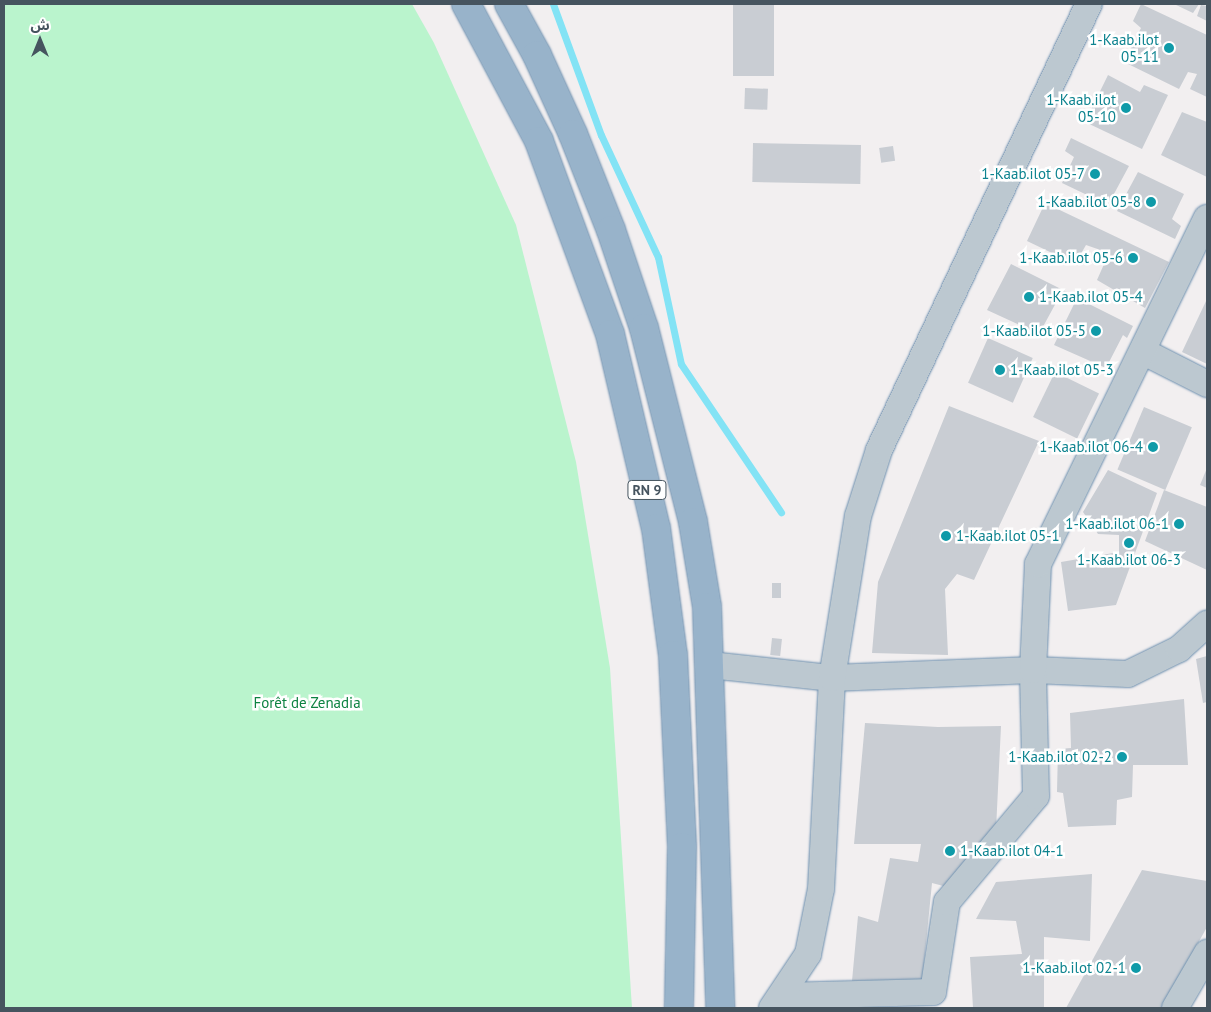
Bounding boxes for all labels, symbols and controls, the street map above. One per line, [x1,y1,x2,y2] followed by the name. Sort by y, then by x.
[15,15,65,65] north arrow
[30,16,50,34] text: ش
[1089,30,1159,65] place label: 1-Kaab.ilot 05-11
[1163,42,1175,54] marker: 1-Kaab.ilot 05-11
[1046,90,1116,125] place label: 1-Kaab.ilot 05-10
[1120,102,1132,114] marker: 1-Kaab.ilot 05-10
[981,165,1085,183] place label: 1-Kaab.ilot 05-7
[1089,168,1101,180] marker: 1-Kaab.ilot 05-7
[1037,193,1141,211] place label: 1-Kaab.ilot 05-8
[1145,196,1157,208] marker: 1-Kaab.ilot 05-8
[1019,249,1123,267] place label: 1-Kaab.ilot 05-6
[1127,252,1139,264] marker: 1-Kaab.ilot 05-6
[1039,288,1143,306] place label: 1-Kaab.ilot 05-4
[1023,291,1035,303] marker: 1-Kaab.ilot 05-4
[982,322,1086,340] place label: 1-Kaab.ilot 05-5
[1090,325,1102,337] marker: 1-Kaab.ilot 05-5
[1010,361,1114,379] place label: 1-Kaab.ilot 05-3
[994,364,1006,376] marker: 1-Kaab.ilot 05-3
[1039,438,1143,456] place label: 1-Kaab.ilot 06-4
[1147,441,1159,453] marker: 1-Kaab.ilot 06-4
[627,478,667,502] road number: RN 9
[1065,515,1169,533] place label: 1-Kaab.ilot 06-1
[1173,518,1185,530] marker: 1-Kaab.ilot 06-1
[956,527,1060,545] place label: 1-Kaab.ilot 05-1
[940,530,952,542] marker: 1-Kaab.ilot 05-1
[1123,537,1135,549] marker: 1-Kaab.ilot 06-3
[1077,551,1181,569] place label: 1-Kaab.ilot 06-3
[253,694,361,712] park label: Forêt de Zenadia
[1008,748,1112,766] place label: 1-Kaab.ilot 02-2
[1116,751,1128,763] marker: 1-Kaab.ilot 02-2
[960,842,1064,860] place label: 1-Kaab.ilot 04-1
[944,845,956,857] marker: 1-Kaab.ilot 04-1
[1022,959,1126,977] place label: 1-Kaab.ilot 02-1
[1130,962,1142,974] marker: 1-Kaab.ilot 02-1

